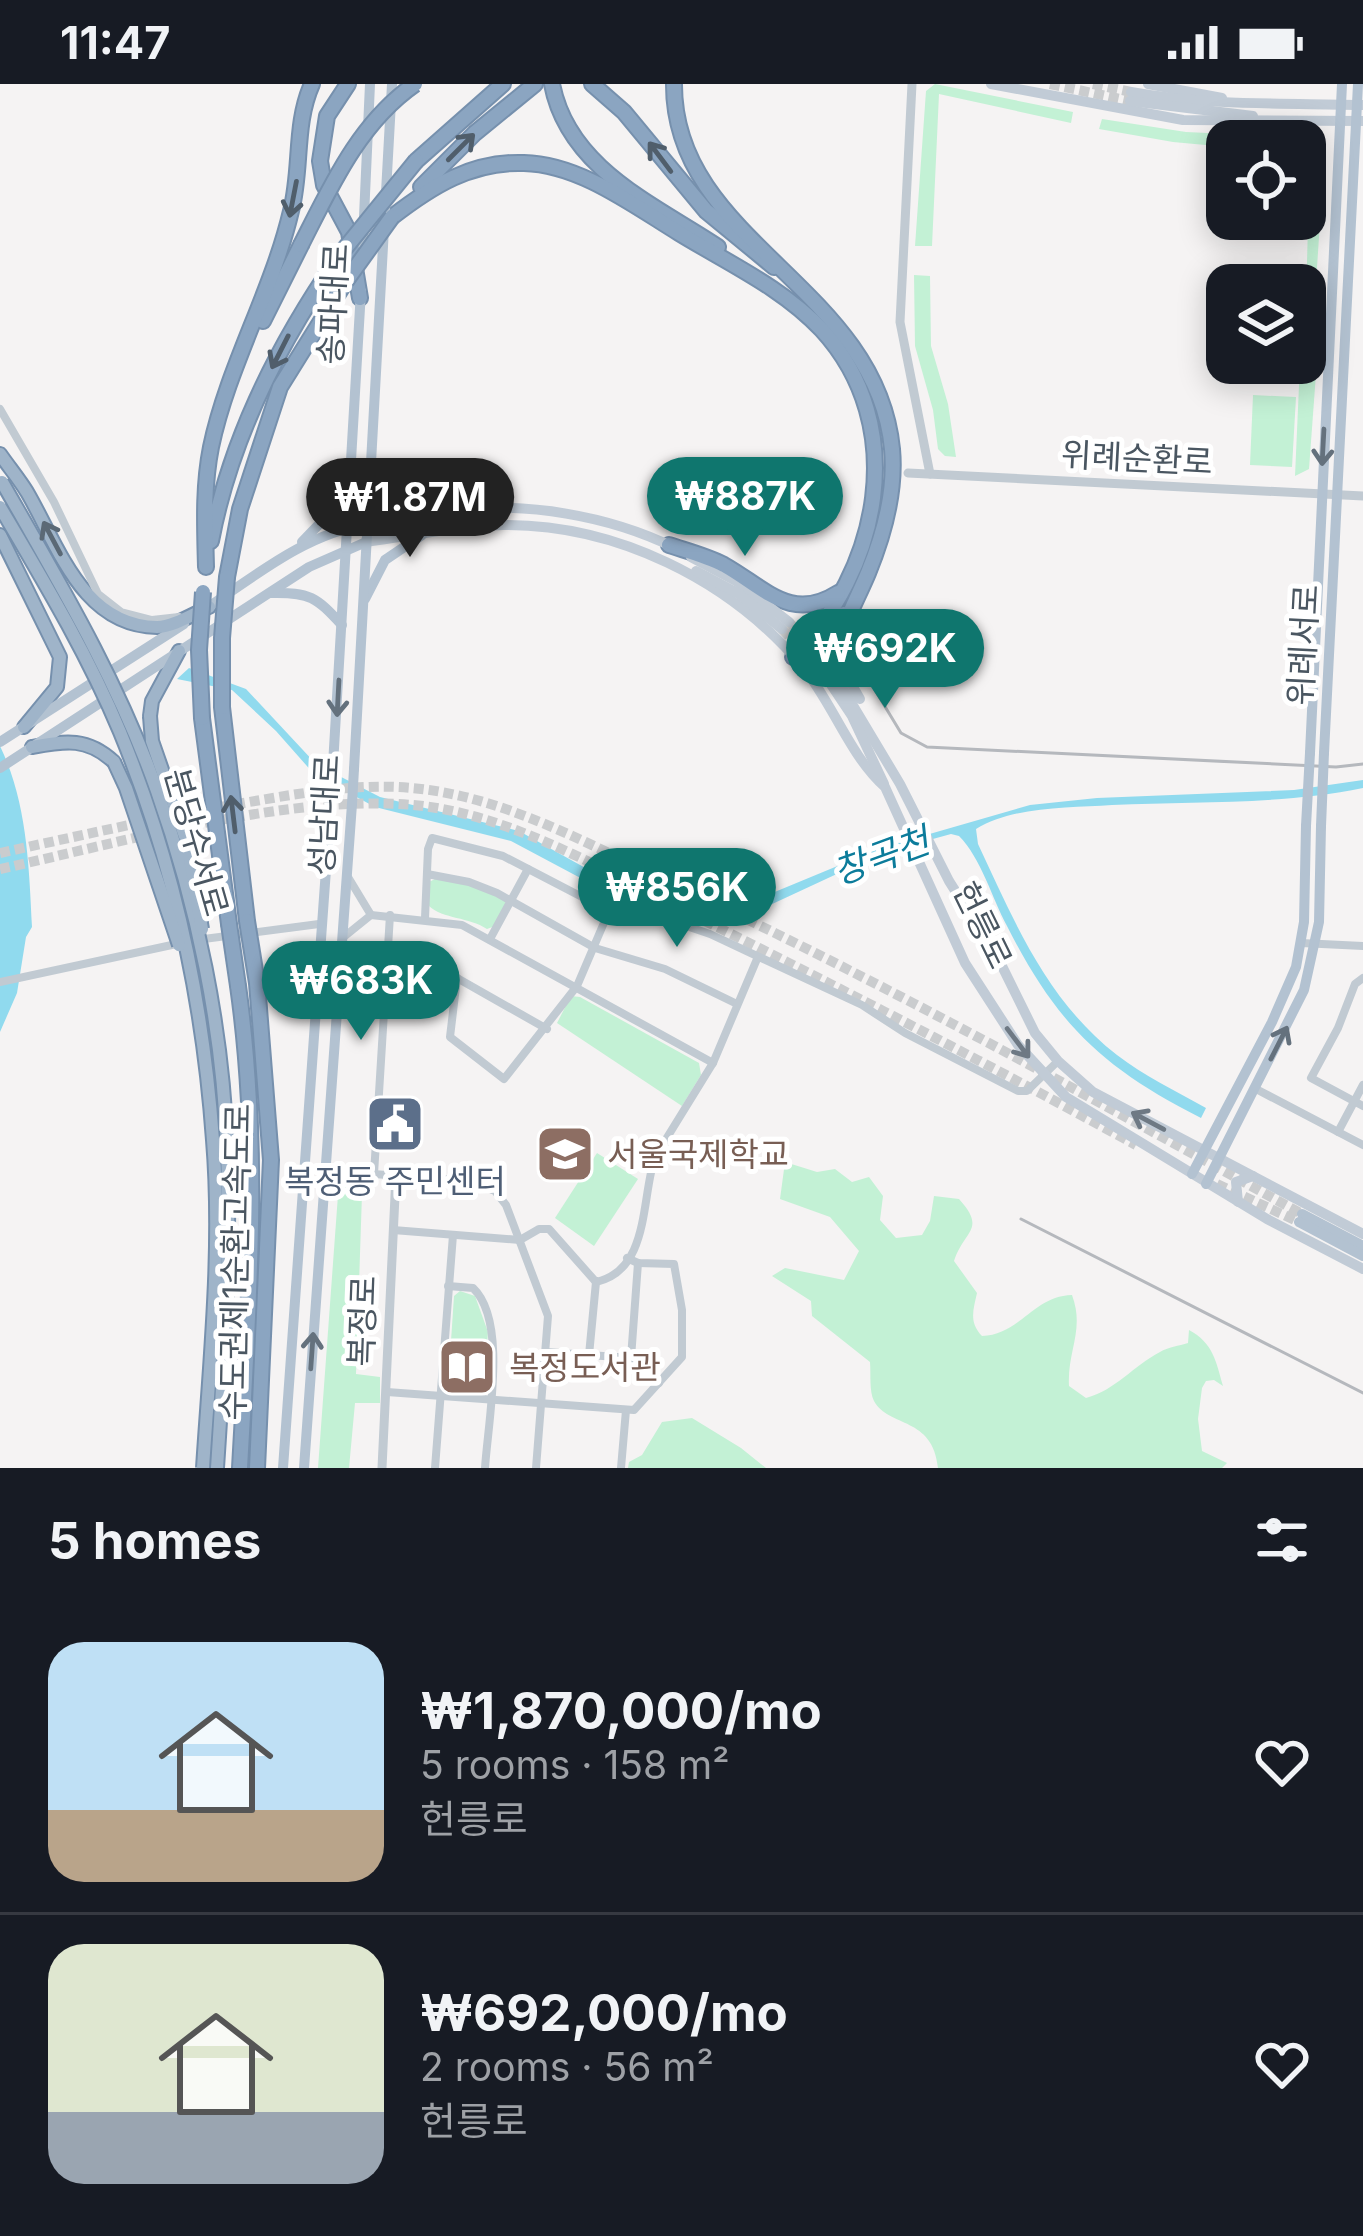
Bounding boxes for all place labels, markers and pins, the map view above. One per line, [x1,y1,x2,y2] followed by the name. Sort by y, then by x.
[661,457,829,559] pin: ₩887K
[312,458,508,560] pin: ₩1.87M
[801,609,969,711] pin: ₩692K
[593,848,761,950] pin: ₩856K
[277,941,445,1043] pin: ₩683K
[364,1093,426,1155] public building icon: 복정동 주민센터
[534,1123,596,1185] school or university icon: 서울국제학교
[607,1134,789,1174] place label: 서울국제학교
[284,1161,506,1201] place label: 복정동 주민센터
[436,1336,498,1398] library icon: 복정도서관
[509,1347,661,1387] place label: 복정도서관

